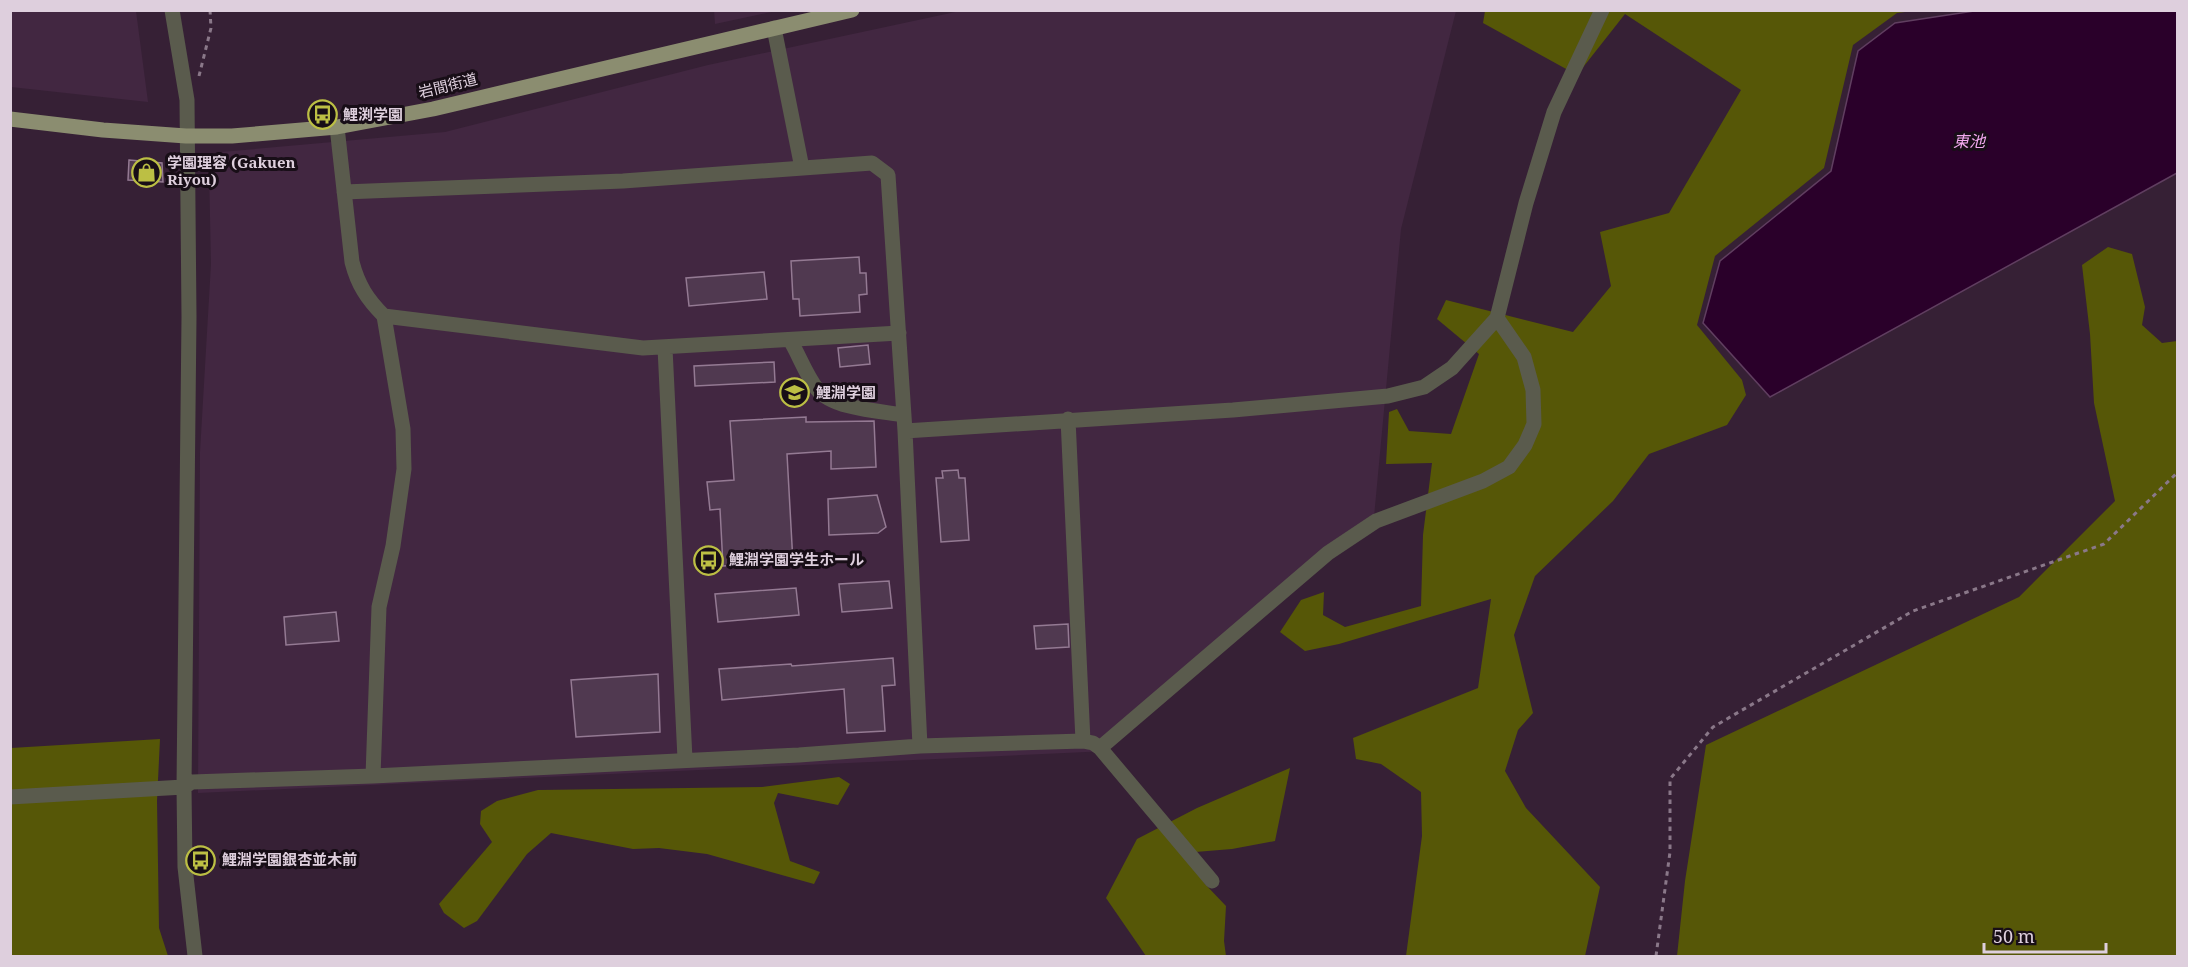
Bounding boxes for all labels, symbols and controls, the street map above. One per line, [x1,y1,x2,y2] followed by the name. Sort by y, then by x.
[416,68,479,102] street label: 岩間街道
[306,99,338,131] bus stop icon: 鯉渕学園
[343,104,403,124] place label: 鯉渕学園
[1953,130,1987,152] water label: 東池
[167,152,296,189] place label: 学園理容 (Gakuen Riyou)
[130,156,162,188] shop icon: 学園理容 (Gakuen Riyou)
[779,377,811,409] school or university icon: 鯉淵学園
[816,382,876,402] place label: 鯉淵学園
[692,544,724,576] bus stop icon: 鯉淵学園学生ホール
[729,549,864,569] place label: 鯉淵学園学生ホール
[185,844,217,876] bus stop icon: 鯉淵学園銀杏並木前
[222,849,357,869] place label: 鯉淵学園銀杏並木前
[1984,916,2106,954] scale bar
[1993,924,2035,948] text: 50 m

